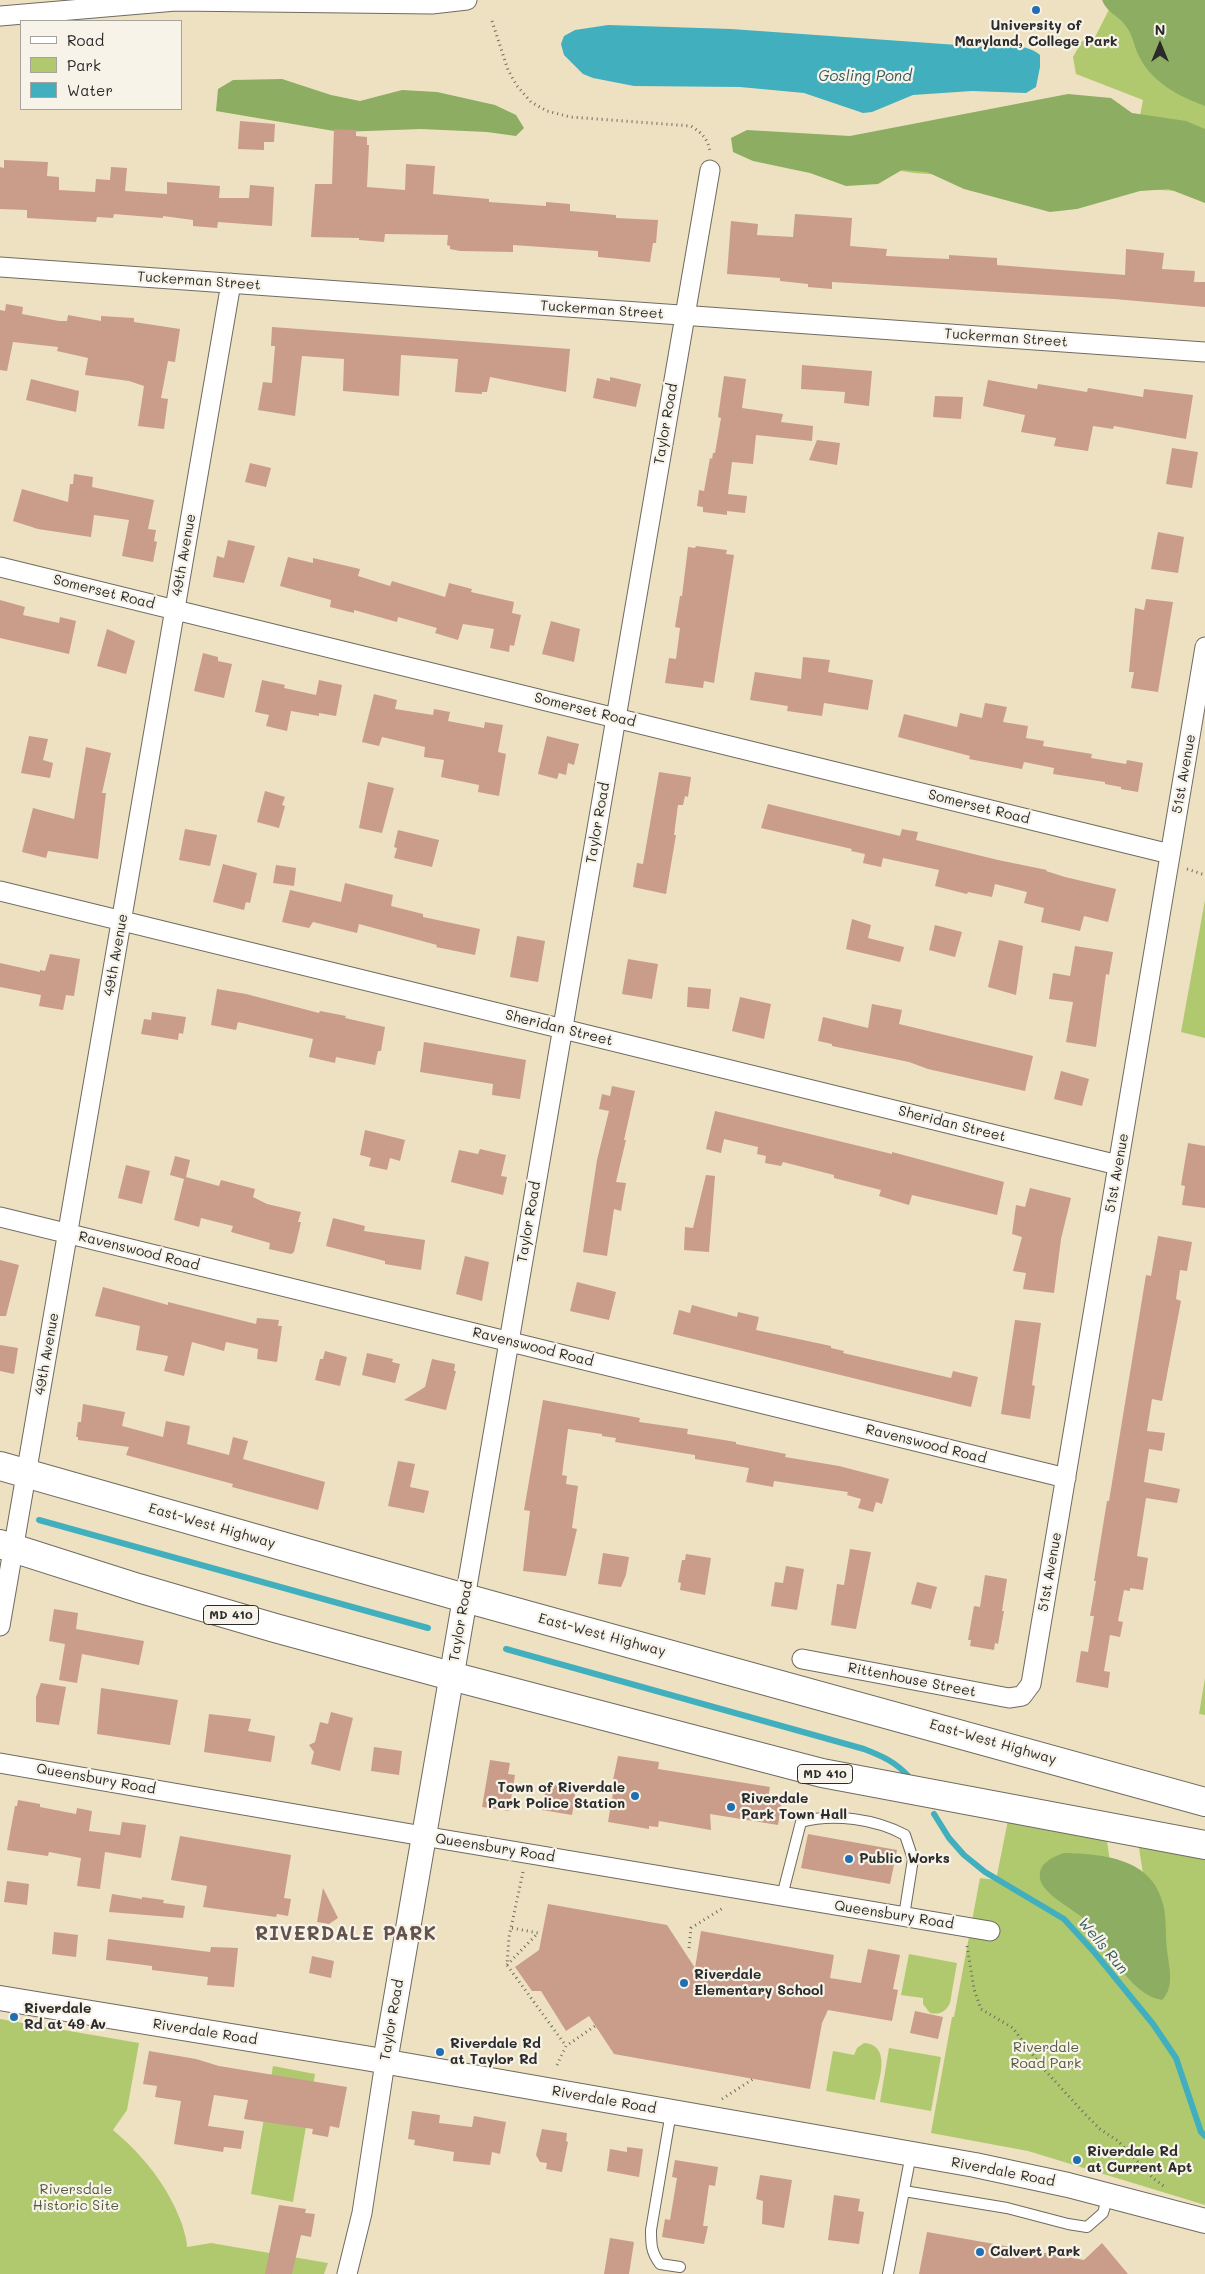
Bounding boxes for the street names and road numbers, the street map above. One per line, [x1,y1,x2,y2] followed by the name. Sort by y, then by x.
[137,268,261,294] street label: Tuckerman Street
[540,297,664,323] street label: Tuckerman Street
[944,325,1068,351] street label: Tuckerman Street
[651,382,681,466] street label: Taylor Road
[168,512,200,598] street label: 49th Avenue
[52,571,156,613] street label: Somerset Road
[533,689,637,731] street label: Somerset Road
[1169,733,1199,815] street label: 51st Avenue
[583,781,613,865] street label: Taylor Road
[927,786,1031,828] street label: Somerset Road
[100,912,132,998] street label: 49th Avenue
[504,1007,614,1049] street label: Sheridan Street
[897,1103,1007,1145] street label: Sheridan Street
[1102,1132,1132,1214] street label: 51st Avenue
[514,1180,544,1264] street label: Taylor Road
[77,1228,201,1274] street label: Ravenswood Road
[31,1311,63,1397] street label: 49th Avenue
[471,1324,595,1370] street label: Ravenswood Road
[864,1421,988,1467] street label: Ravenswood Road
[147,1500,277,1552] street label: East-West Highway
[1035,1531,1065,1613] street label: 51st Avenue
[446,1579,476,1663] street label: Taylor Road
[204,1606,258,1624] road number: MD 410
[536,1610,668,1660] street label: East-West Highway
[846,1659,978,1701] street label: Rittenhouse Street
[928,1716,1058,1768] street label: East-West Highway
[35,1760,157,1798] street label: Queensbury Road
[798,1765,852,1784] road number: MD 410
[434,1830,556,1866] street label: Queensbury Road
[833,1897,955,1933] street label: Queensbury Road
[377,1978,407,2062] street label: Taylor Road
[152,2015,258,2049] street label: Riverdale Road
[551,2083,657,2117] street label: Riverdale Road
[950,2154,1056,2190] street label: Riverdale Road

